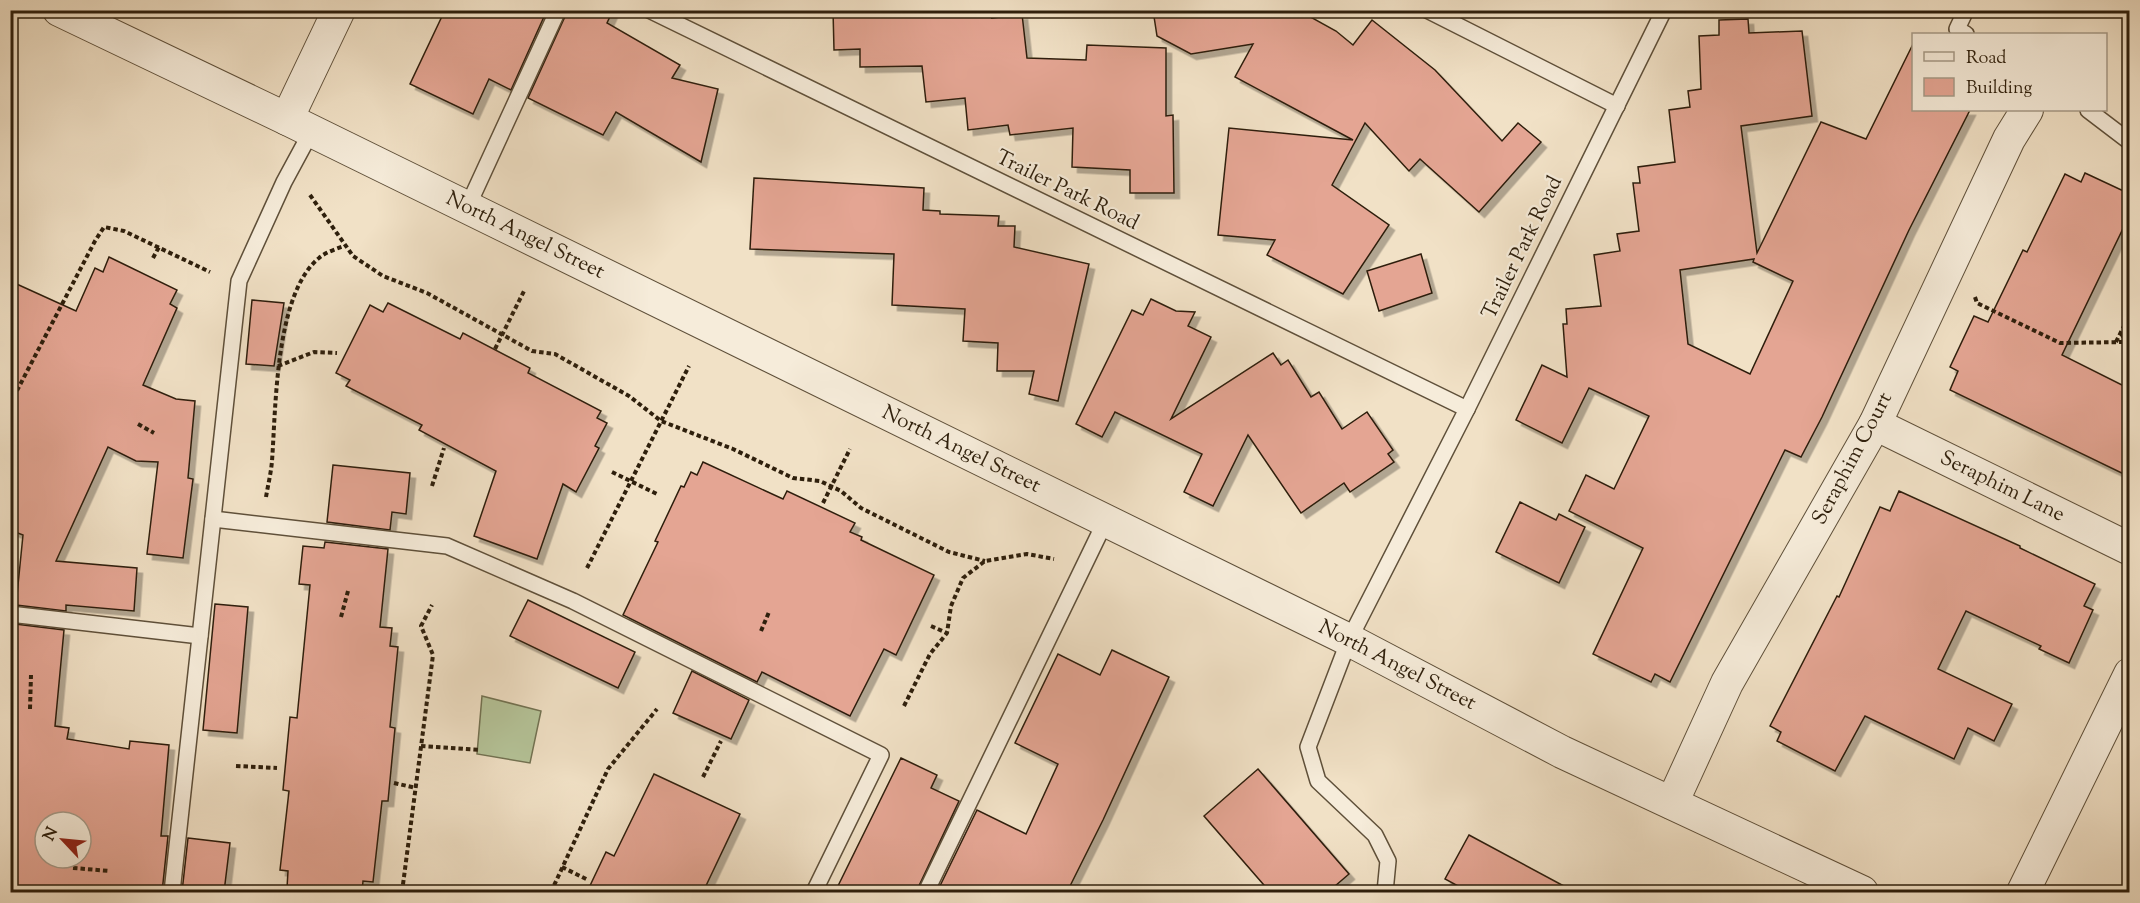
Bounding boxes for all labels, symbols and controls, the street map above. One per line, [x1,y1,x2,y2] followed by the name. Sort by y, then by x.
[1912,33,2107,111] legend
[1966,46,2006,72] text: Road
[1966,76,2032,102] text: Building
[990,143,1144,239] street label: Trailer Park Road
[1475,171,1571,325] street label: Trailer Park Road
[440,184,610,288] street label: North Angel Street
[1805,387,1901,531] street label: Seraphim Court
[876,398,1046,502] street label: North Angel Street
[1934,444,2070,530] street label: Seraphim Lane
[1313,613,1481,719] street label: North Angel Street
[33,810,93,870] north arrow
[39,824,65,845] text: N

